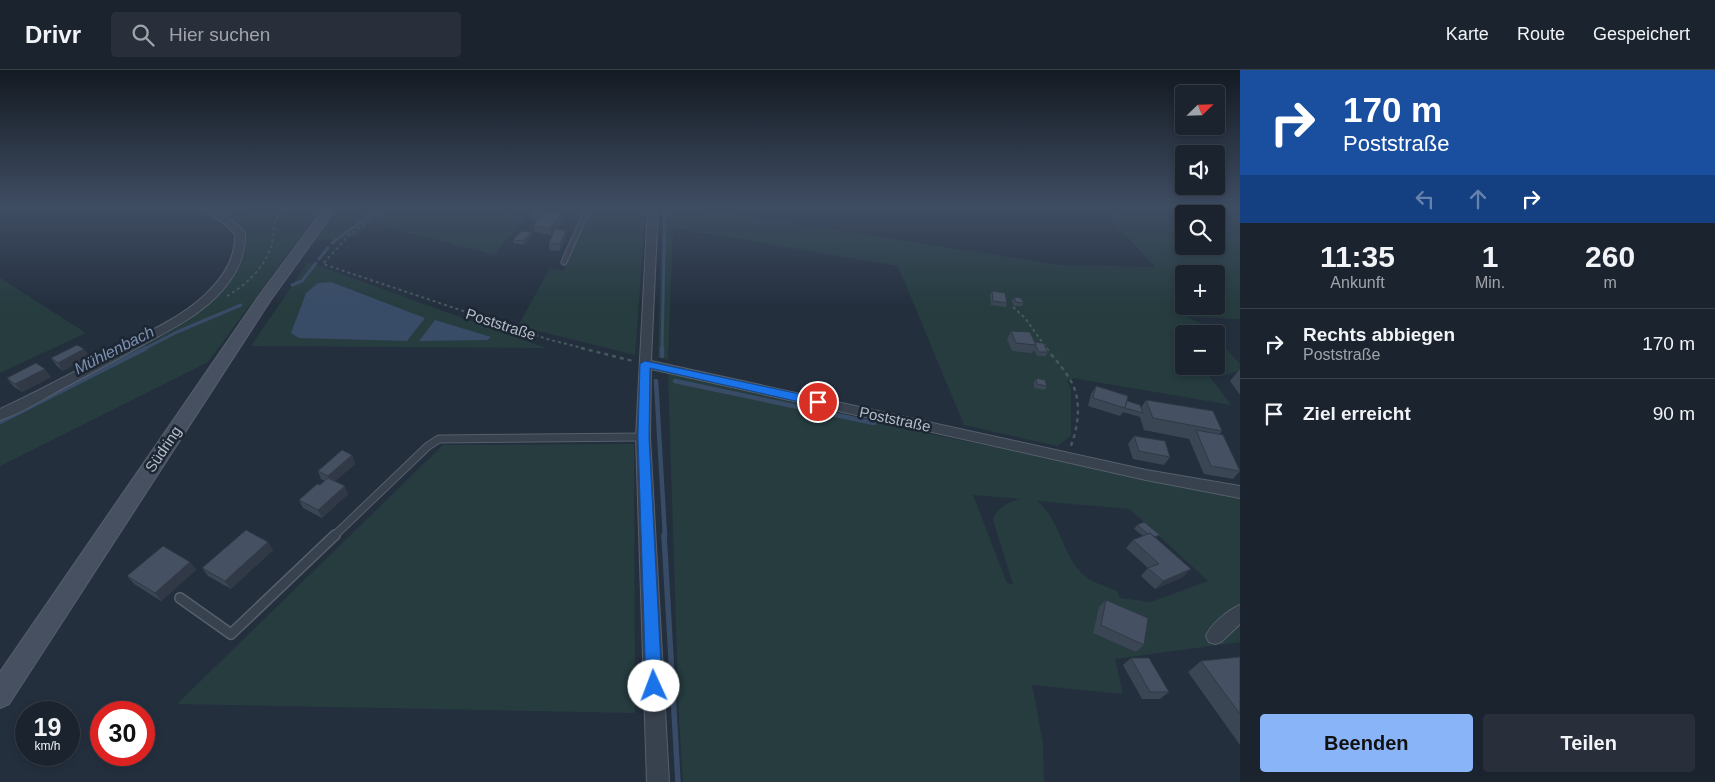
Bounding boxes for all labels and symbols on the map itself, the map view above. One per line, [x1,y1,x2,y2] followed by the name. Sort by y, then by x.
[1175,85,1225,135] north arrow
[464,305,538,343] street label: Poststraße
[71,323,157,377] water label: Mühlenbach
[797,381,839,423] pin
[858,403,932,435] street label: Poststraße
[141,423,185,475] street label: Südring
[627,659,679,711] position arrow
[90,701,155,766] speed limit sign: 30

